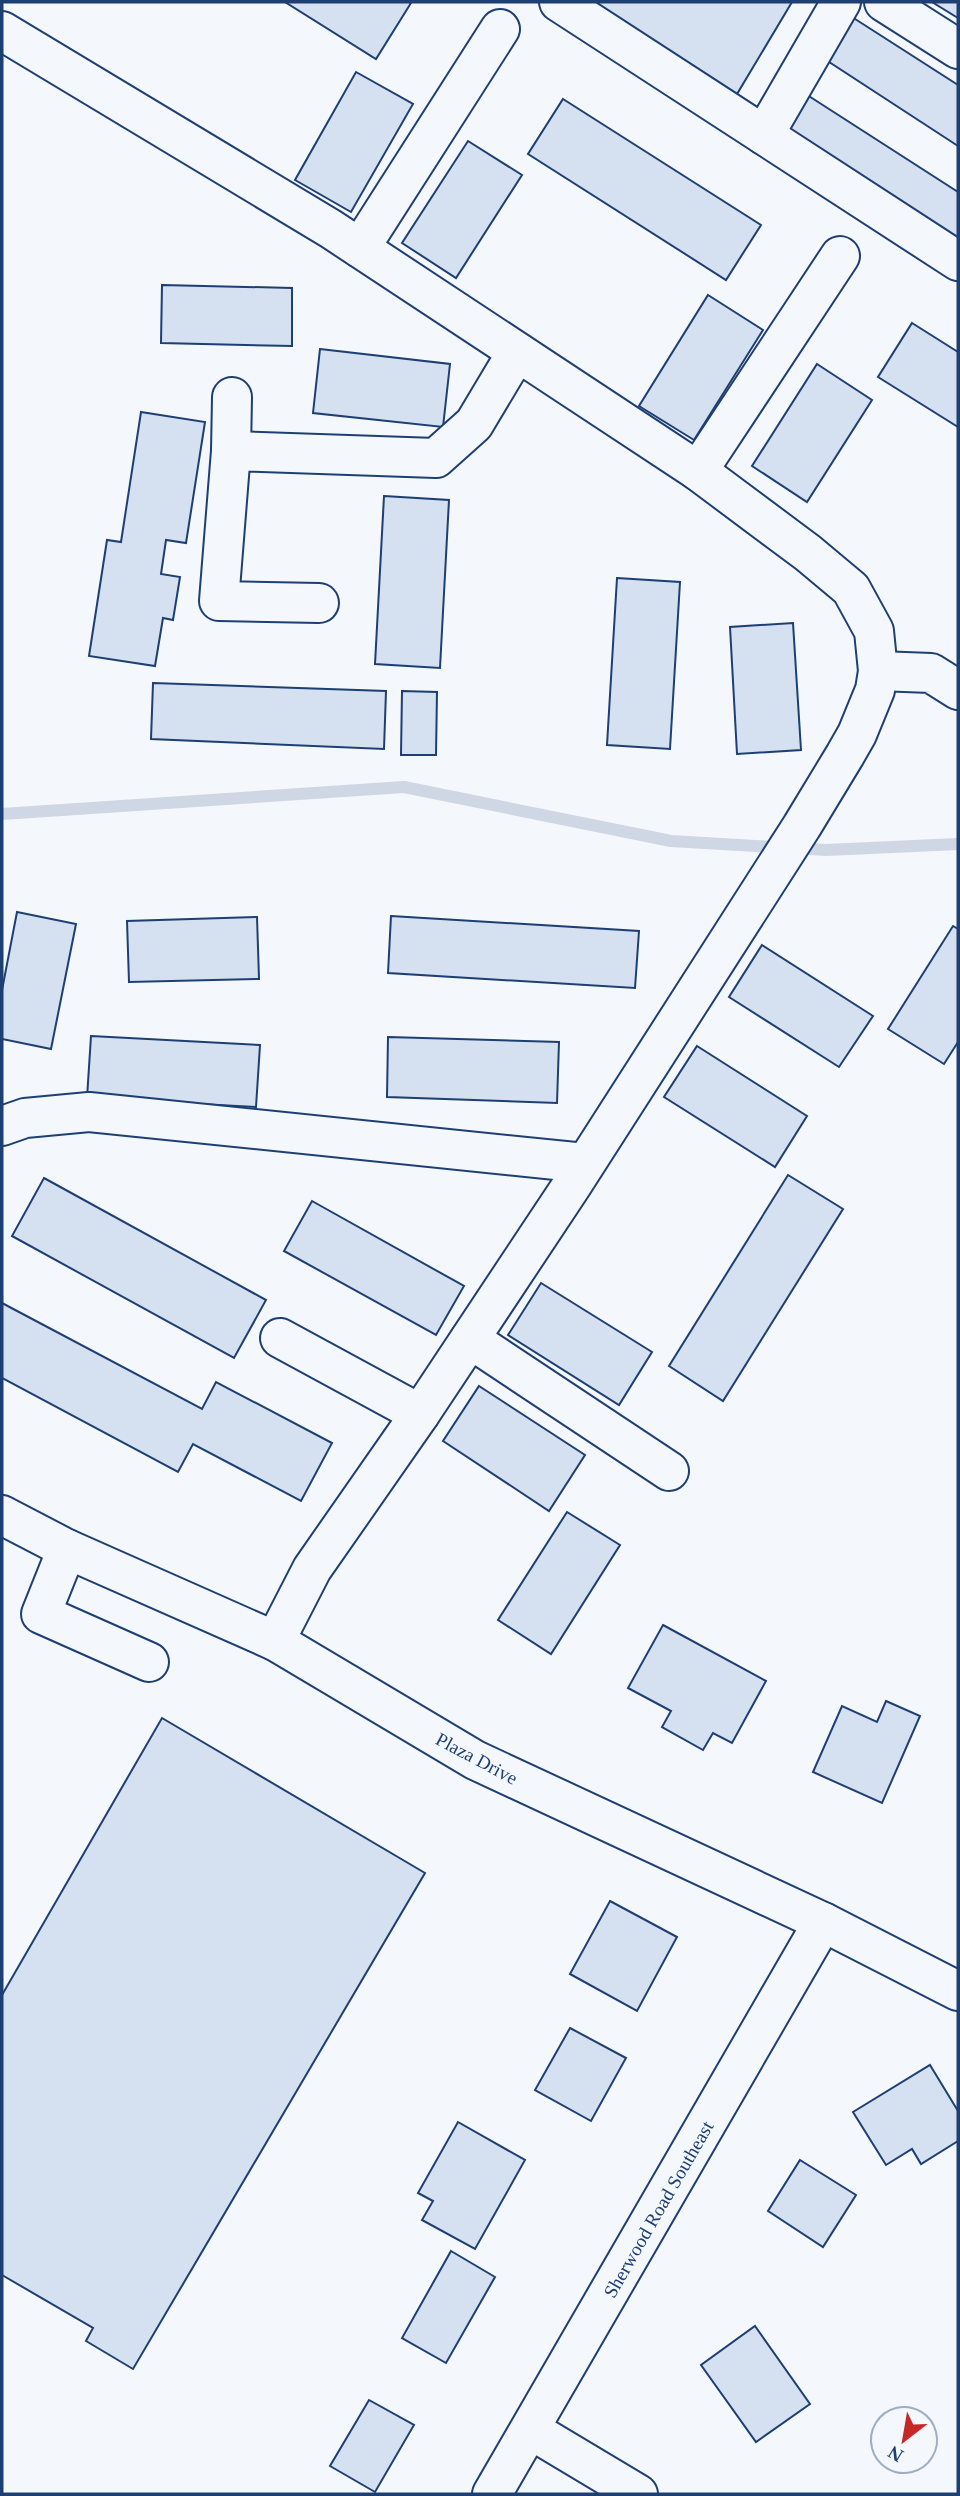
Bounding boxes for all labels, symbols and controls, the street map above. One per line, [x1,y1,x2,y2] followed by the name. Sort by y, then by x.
[432,1728,521,1789] street label: Plaza Drive
[599,2117,718,2301] street label: Sherwood Road Southeast
[869,2405,939,2475] north arrow
[884,2441,907,2467] text: N

